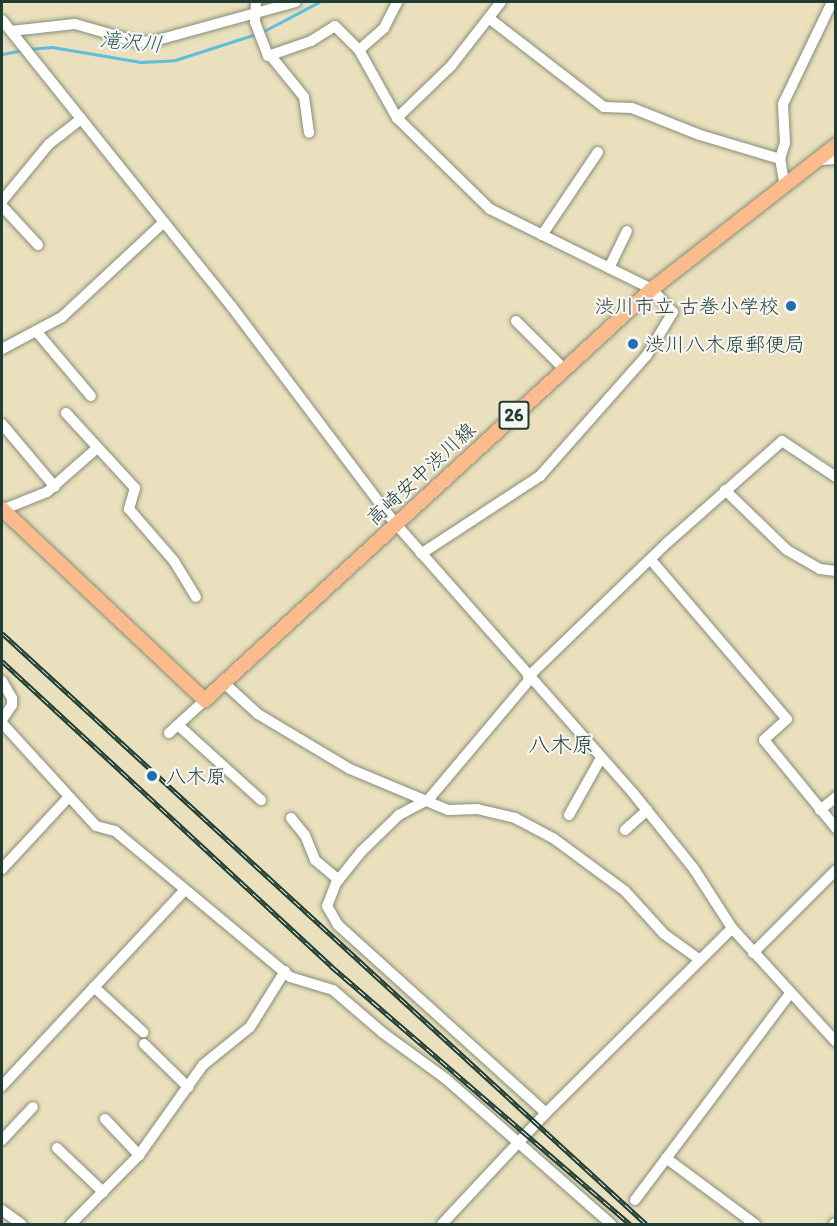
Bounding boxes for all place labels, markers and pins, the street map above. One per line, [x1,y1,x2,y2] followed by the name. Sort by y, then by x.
[595,294,779,318] place label: 渋川市立 古巻小学校
[784,299,798,313] marker: 渋川市立 古巻小学校
[645,332,805,356] place label: 渋川八木原郵便局
[626,337,640,351] marker: 渋川八木原郵便局
[166,764,226,788] place label: 八木原
[143,767,161,785] marker: 八木原

